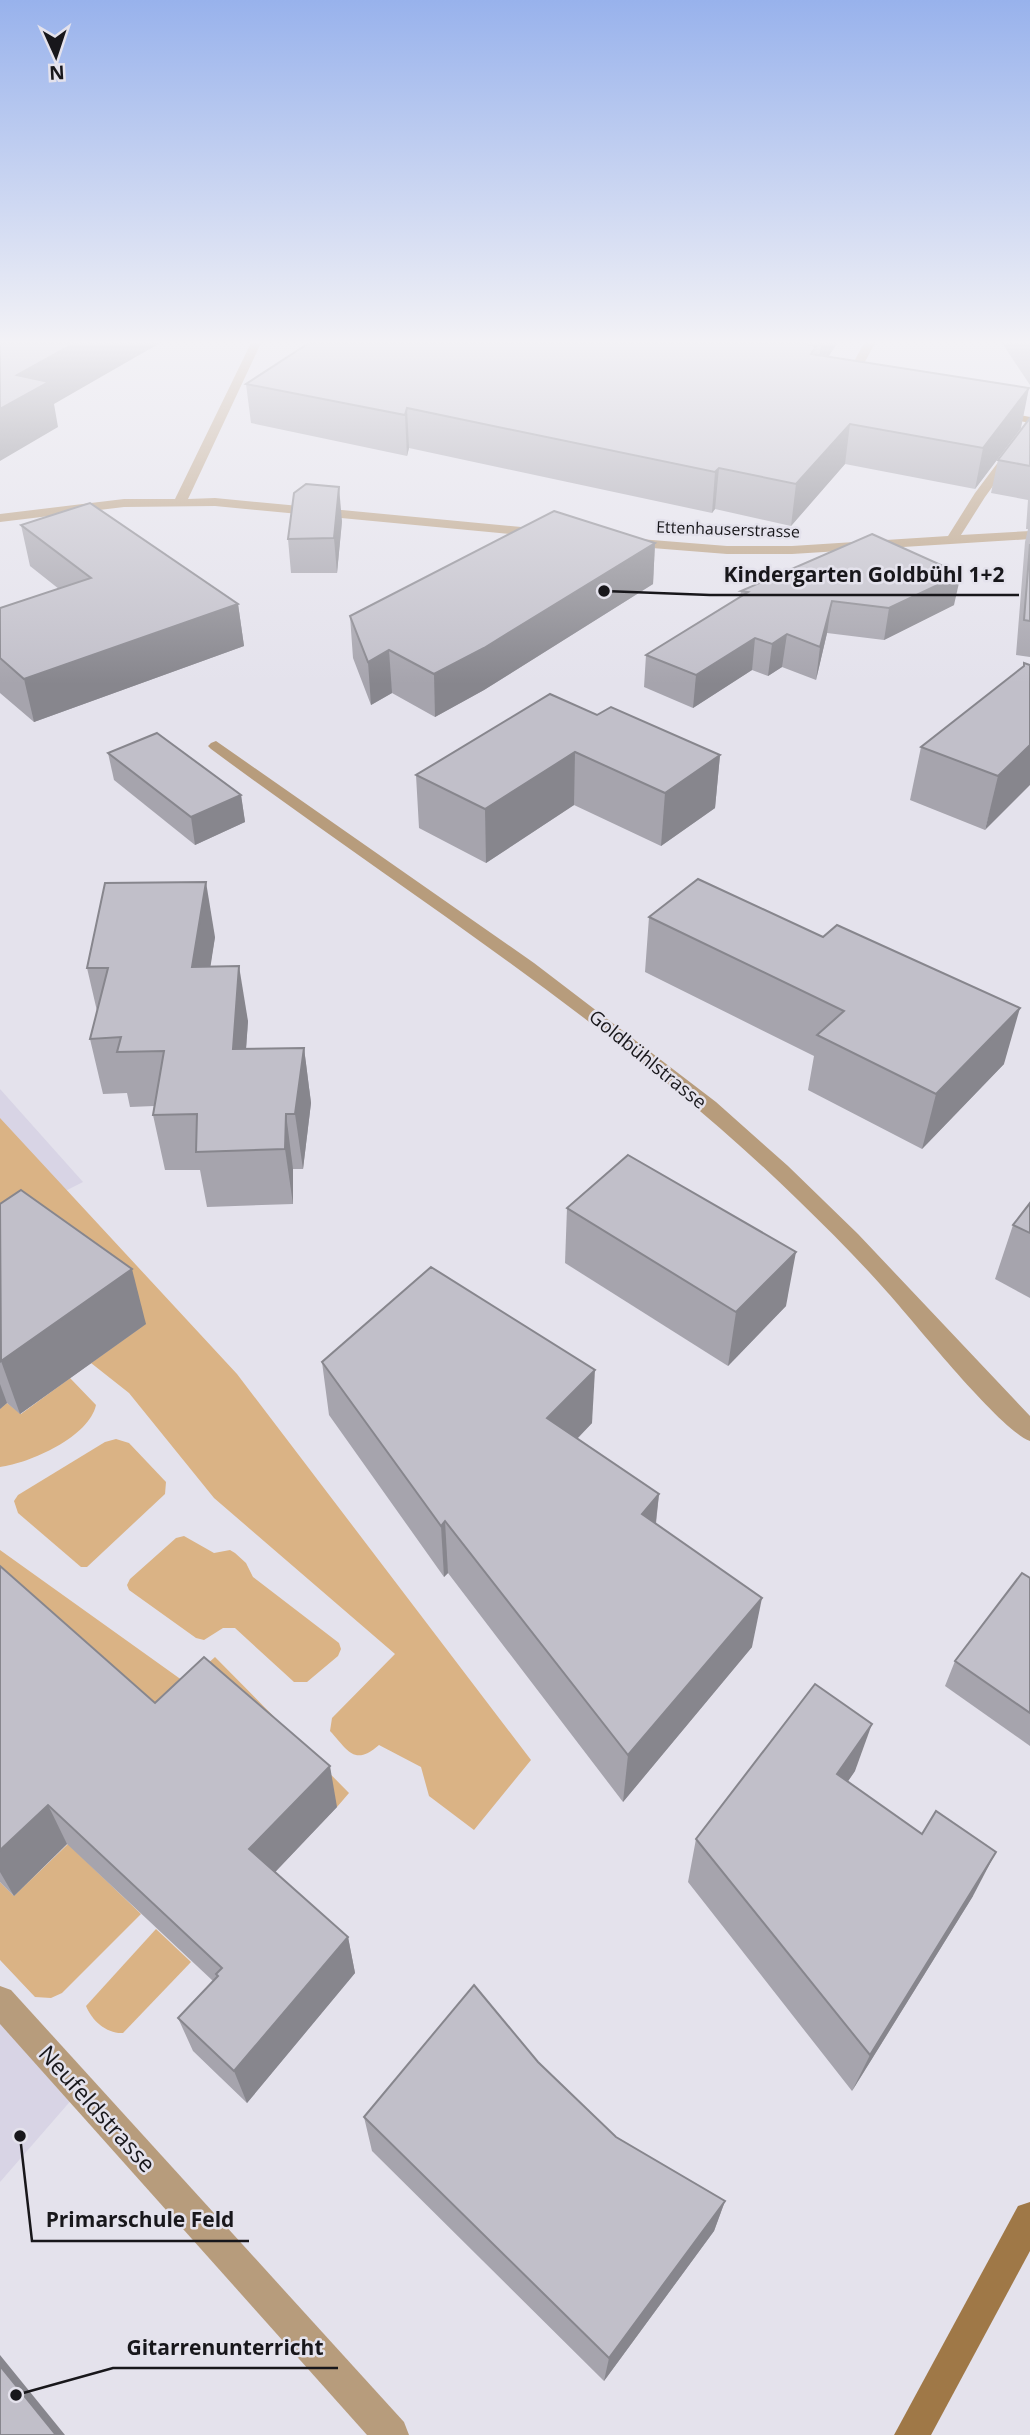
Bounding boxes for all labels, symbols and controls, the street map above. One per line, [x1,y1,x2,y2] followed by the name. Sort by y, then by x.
[21,21,91,91] north arrow
[48,60,65,86] text: N
[656,515,800,543] street label: Ettenhauserstrasse
[710,553,1019,595] callout: Kindergarten Goldbühl 1+2
[724,560,1004,588] text: Kindergarten Goldbühl 1+2
[584,1003,712,1115] street label: Goldbühlstrasse
[32,2038,164,2179] street label: Neufeldstrasse
[32,2199,249,2241] callout: Primarschule Feld
[46,2205,234,2233] text: Primarschule Feld
[113,2326,338,2368] callout: Gitarrenunterricht
[126,2333,324,2361] text: Gitarrenunterricht

